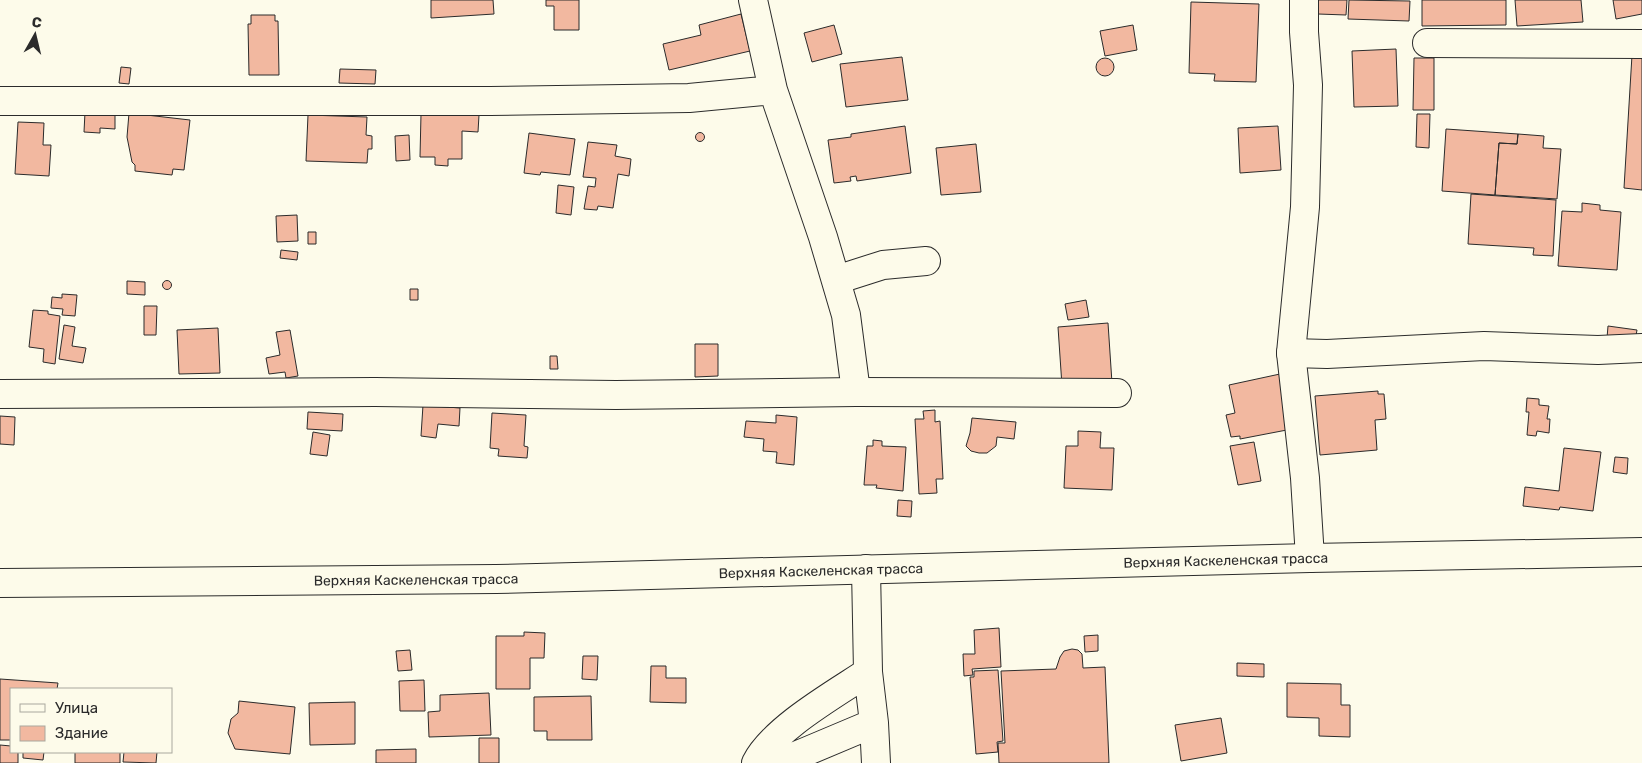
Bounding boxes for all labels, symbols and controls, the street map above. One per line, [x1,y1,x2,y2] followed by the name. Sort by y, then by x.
[10,10,60,60] north arrow
[31,14,43,32] text: С
[1123,549,1328,571] street label: Верхняя Каскеленская трасса
[718,559,923,582] street label: Верхняя Каскеленская трасса
[314,570,519,589] street label: Верхняя Каскеленская трасса
[10,688,172,753] legend
[55,699,98,717] text: Улица
[55,724,108,742] text: Здание

